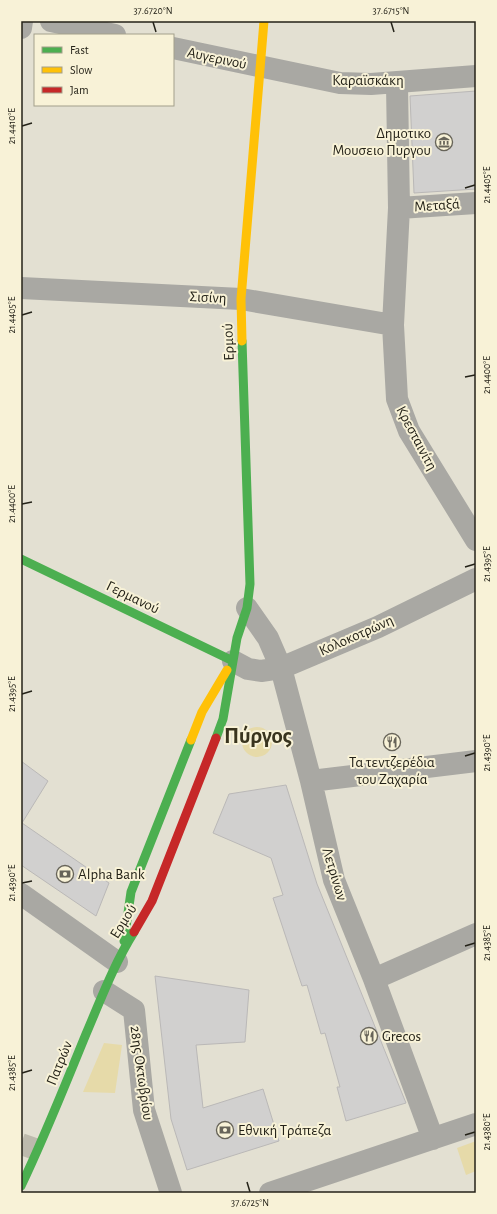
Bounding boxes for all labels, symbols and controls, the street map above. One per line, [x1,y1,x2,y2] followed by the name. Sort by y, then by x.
[133,6,173,16] text: 37.6720°N
[373,6,409,16] text: 37.6715°N
[34,34,174,106] legend
[70,44,89,56] text: Fast
[186,45,248,72] street label: Αυγερινού
[70,64,92,76] text: Slow
[332,73,404,88] street label: Καραϊσκάκη
[70,84,89,96] text: Jam
[7,108,17,144] text: 21.4410°E
[332,126,431,158] place label: Δημοτικο Μουσειο Πυργου
[434,132,454,152] museum icon: Δημοτικο Μουσειο Πυργου
[482,166,492,204] text: 21.4405°E
[414,196,461,215] street label: Μεταξά
[189,289,227,306] street label: Σισίνη
[7,296,17,334] text: 21.4405°E
[220,323,237,361] street label: Ερμού
[482,356,492,394] text: 21.4400°E
[393,404,440,473] street label: Κρεσταινίτη
[7,485,17,523] text: 21.4400°E
[482,546,492,582] text: 21.4395°E
[104,578,162,617] street label: Γερμανού
[317,612,396,659] street label: Κολοκοτρώνη
[7,676,17,712] text: 21.4395°E
[224,725,292,748] district label: Πύργος
[382,732,402,752] restaurant icon: Τα τεντζερέδια του Ζαχαρία
[482,734,492,771] text: 21.4390°E
[349,755,435,787] place label: Τα τεντζερέδια του Ζαχαρία
[319,846,350,902] street label: Λετρίνων
[7,864,17,901] text: 21.4390°E
[55,864,75,884] bank icon: Alpha Bank
[78,867,145,882] place label: Alpha Bank
[107,902,140,941] street label: Ερμού
[482,925,492,961] text: 21.4385°E
[127,1025,156,1121] street label: 28ης Οκτωβρίου
[359,1026,379,1046] restaurant icon: Grecos
[382,1029,421,1044] place label: Grecos
[44,1039,75,1087] street label: Πατρών
[7,1055,17,1091] text: 21.4385°E
[482,1113,492,1150] text: 21.4380°E
[215,1120,235,1140] bank icon: Εθνική Τράπεζα
[238,1123,331,1138] place label: Εθνική Τράπεζα
[231,1198,269,1208] text: 37.6725°N

